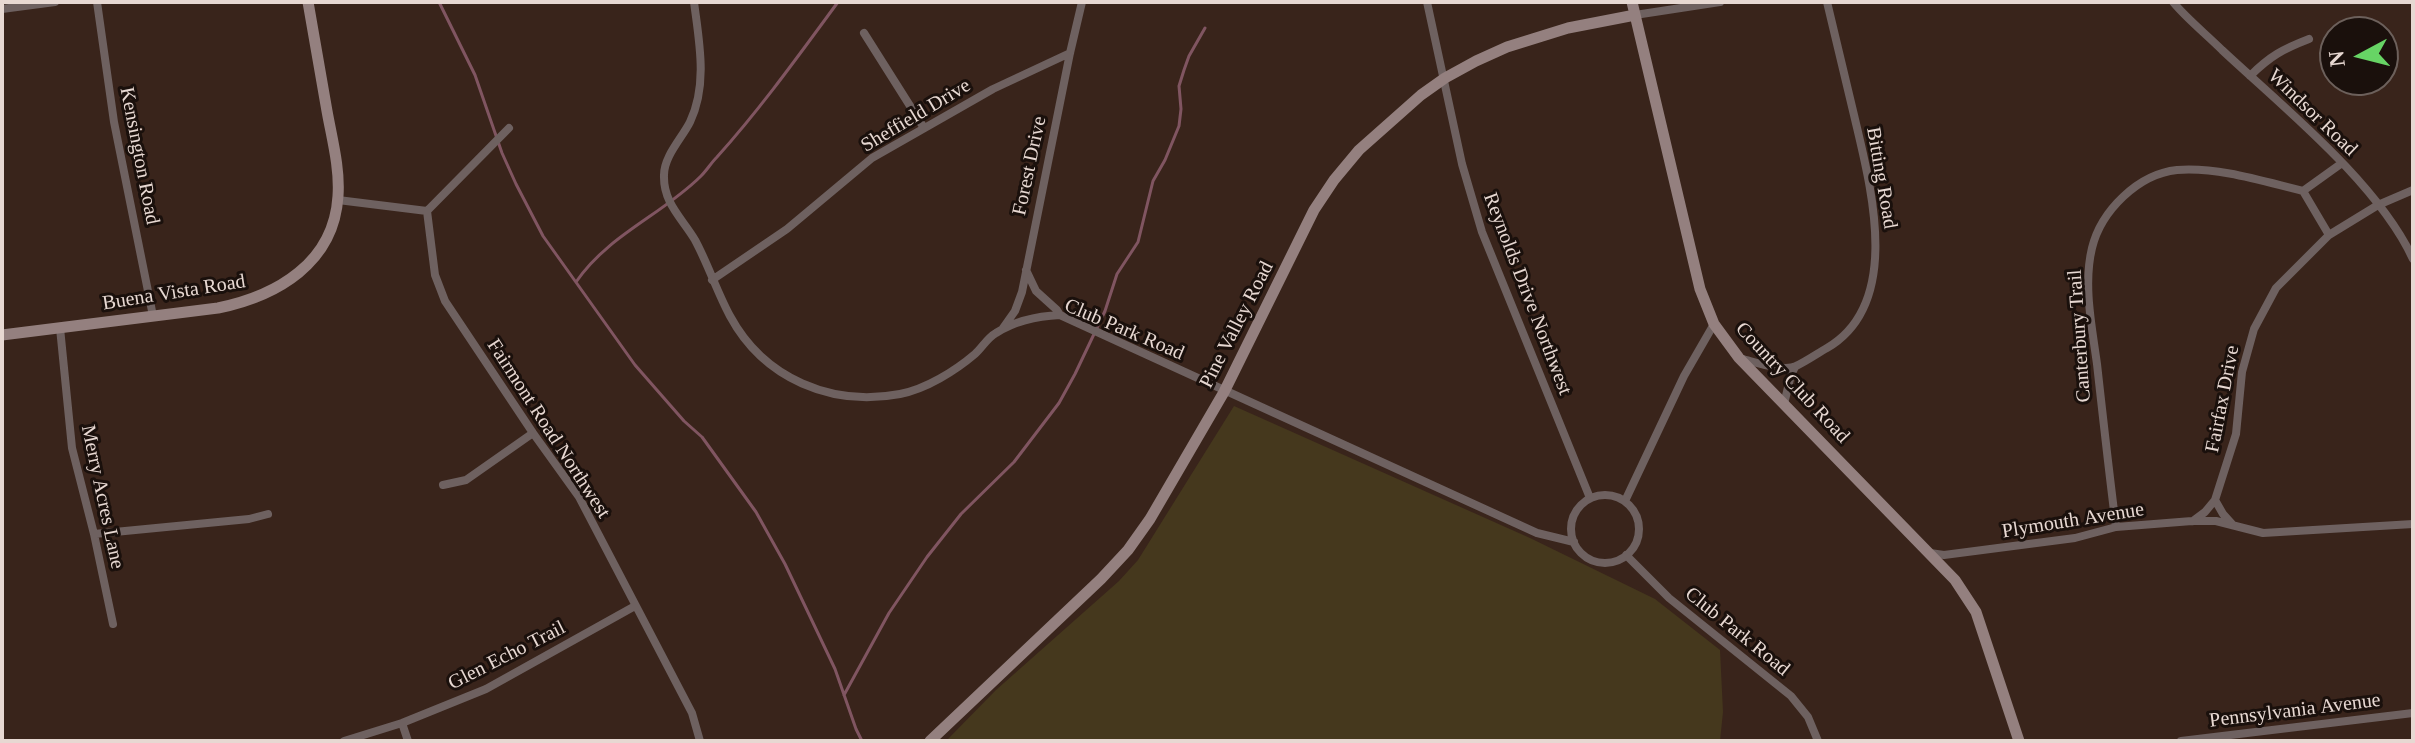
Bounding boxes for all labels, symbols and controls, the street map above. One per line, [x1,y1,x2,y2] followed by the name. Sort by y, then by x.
[2319,16,2399,96] north arrow
[2323,49,2350,68] text: N
[2262,64,2362,162] street label: Windsor Road
[857,74,975,158] street label: Sheffield Drive
[114,85,164,227] street label: Kensington Road
[1008,114,1052,218] street label: Forest Drive
[1860,125,1902,231] street label: Bitting Road
[1477,190,1577,398] street label: Reynolds Drive Northwest
[1195,258,1279,392] street label: Pine Valley Road
[2063,269,2097,403] street label: Canterbury Trail
[101,270,247,316] street label: Buena Vista Road
[1061,294,1187,366] street label: Club Park Road
[1730,318,1854,448] street label: Country Club Road
[481,335,615,523] street label: Fairmont Road Northwest
[2201,344,2245,454] street label: Fairfax Drive
[75,423,129,571] street label: Merry Acres Lane
[2000,498,2146,544] street label: Plymouth Avenue
[1680,582,1794,682] street label: Club Park Road
[444,616,570,696] street label: Glen Echo Trail
[2208,689,2382,733] street label: Pennsylvania Avenue

